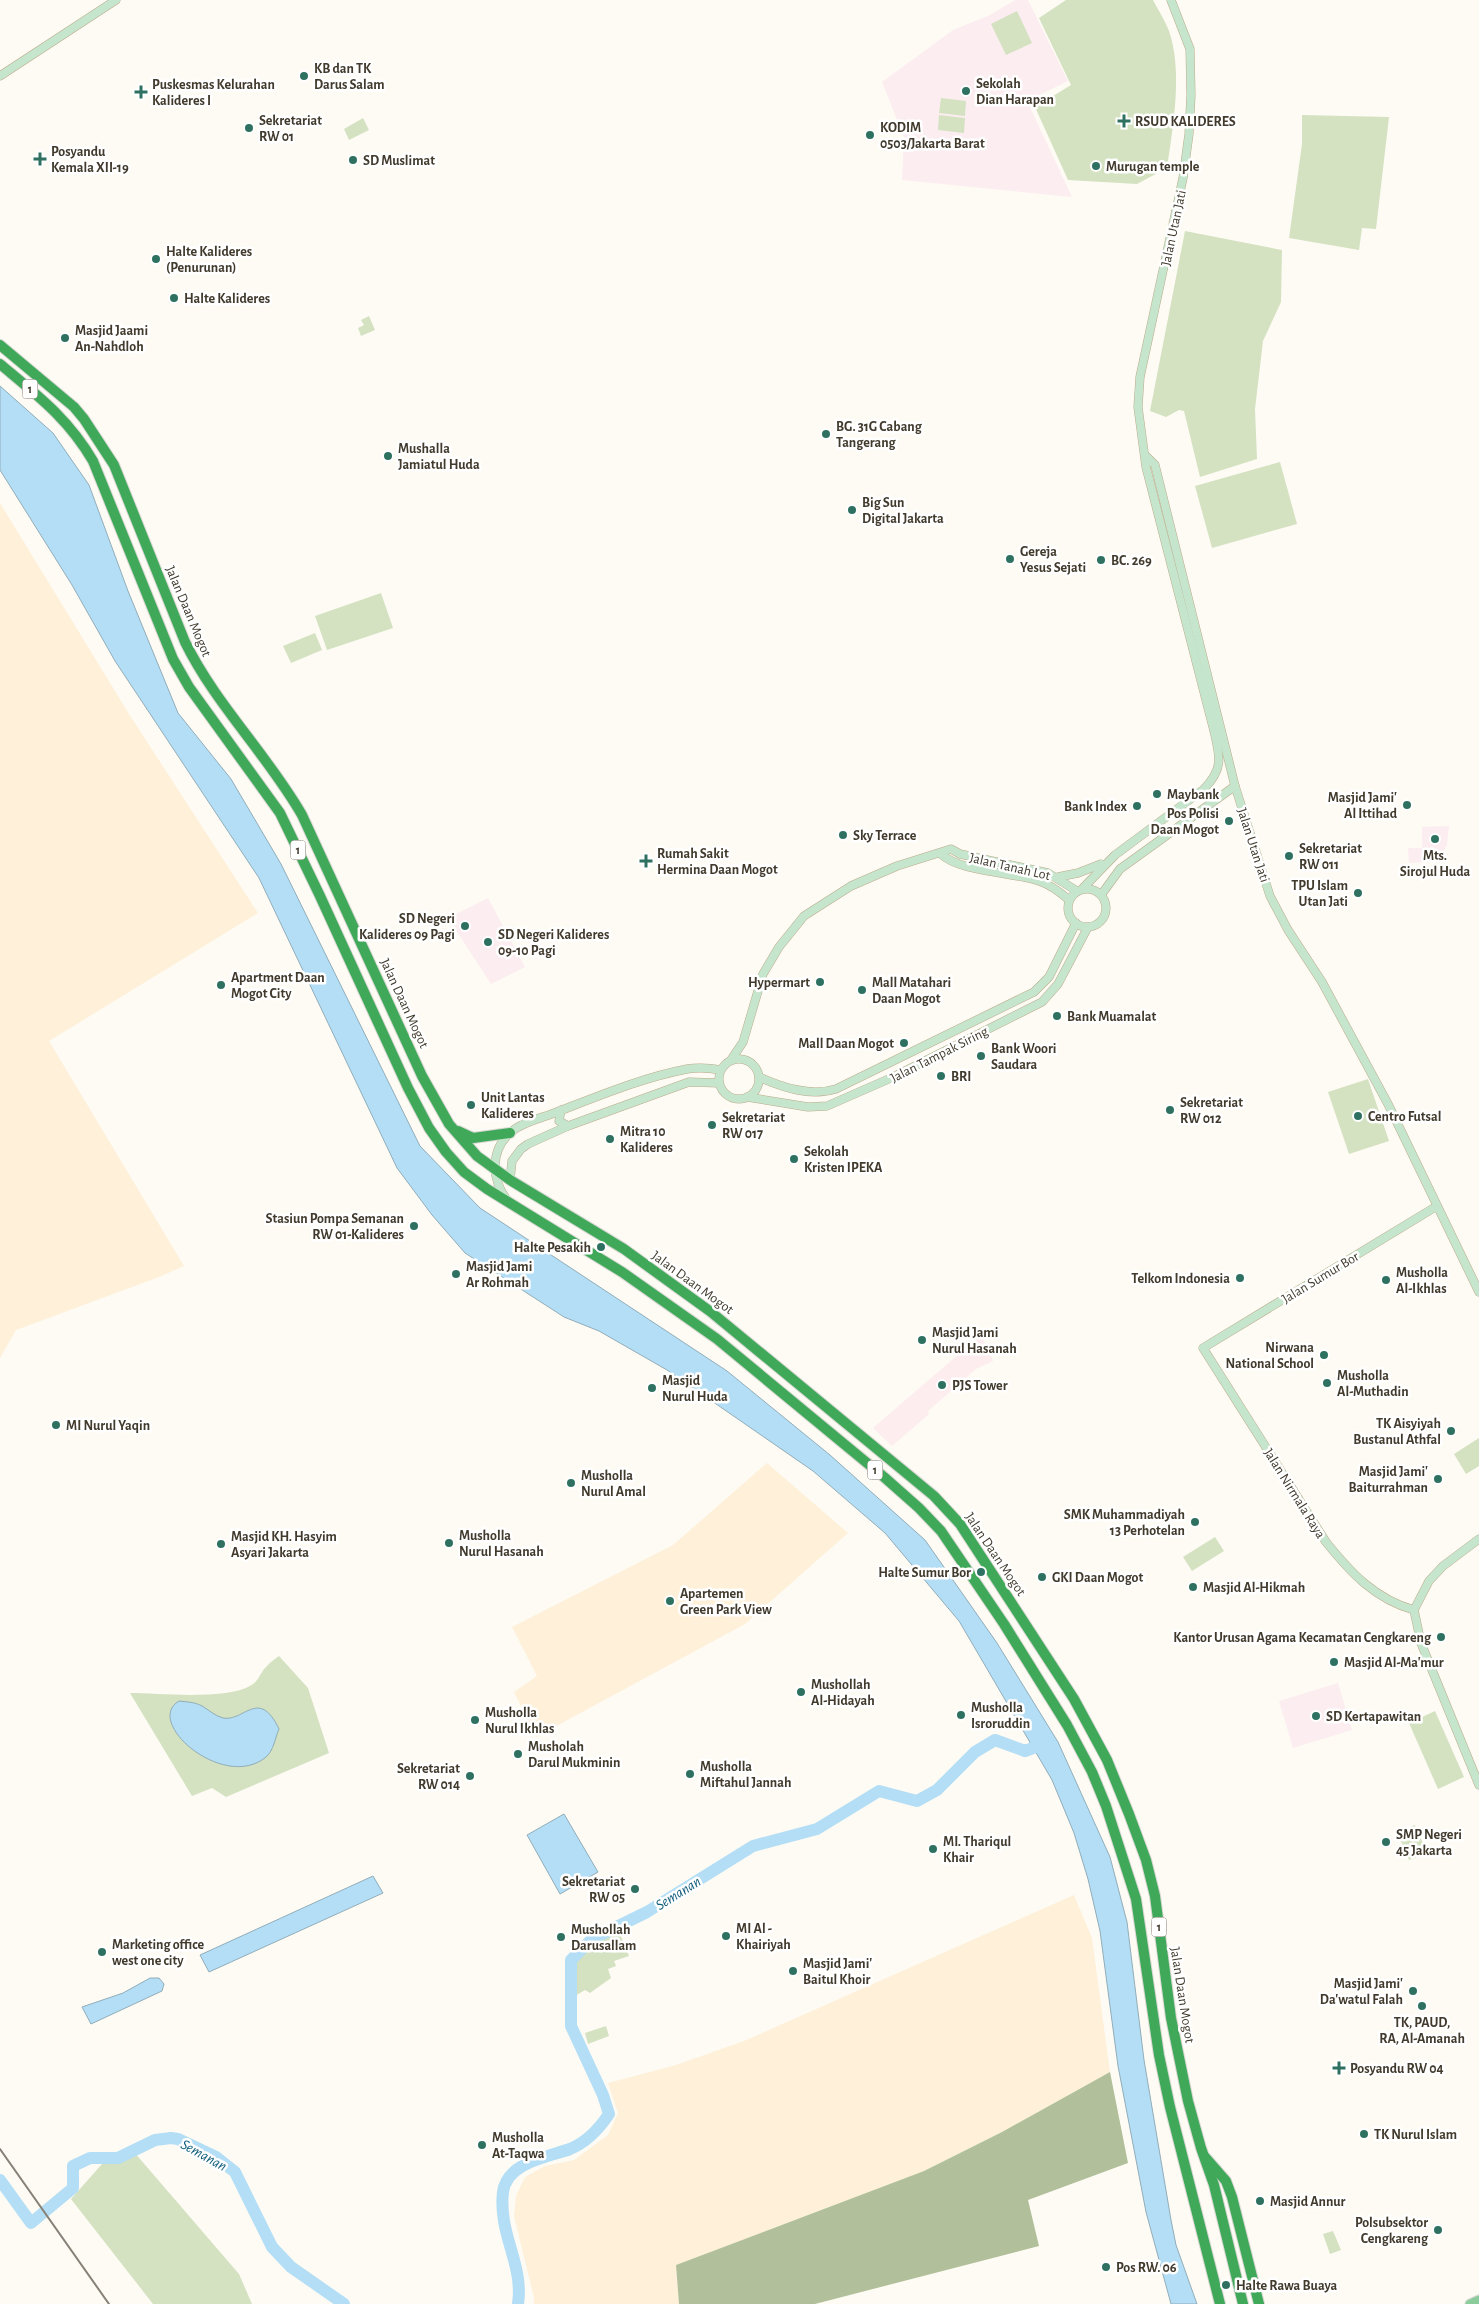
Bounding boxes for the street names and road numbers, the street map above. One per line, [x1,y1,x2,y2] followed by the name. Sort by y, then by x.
[1159,189,1189,267] street label: Jalan Utan Jati
[22,379,38,398] road number: 1
[163,564,214,659] street label: Jalan Daan Mogot
[1234,806,1272,884] street label: Jalan Utan Jati
[290,840,306,860] road number: 1
[968,851,1052,883] street label: Jalan Tanah Lot
[377,956,431,1051] street label: Jalan Daan Mogot
[888,1024,991,1086] street label: Jalan Tampak Siring
[649,1249,736,1317] street label: Jalan Daan Mogot
[1280,1249,1362,1306] street label: Jalan Sumur Bor
[1261,1446,1328,1541] street label: Jalan Nirmala Raya
[868,1460,882,1480] road number: 1
[962,1510,1028,1599] street label: Jalan Daan Mogot
[1152,1918,1166,1936] road number: 1
[1168,1946,1197,2045] street label: Jalan Daan Mogot

